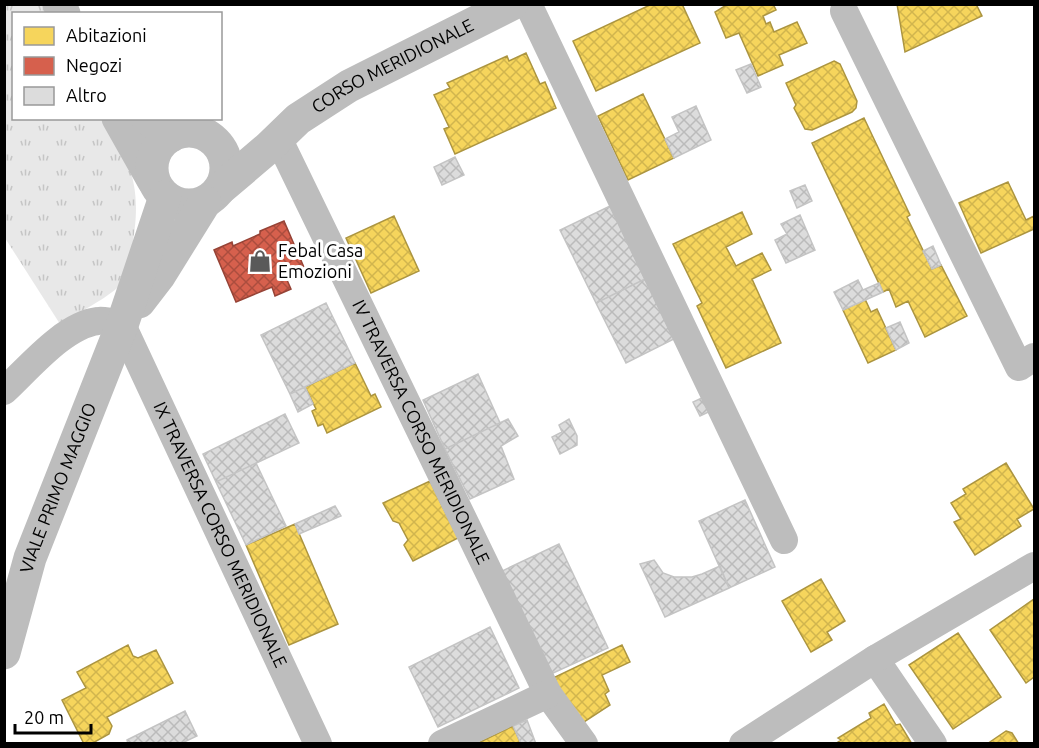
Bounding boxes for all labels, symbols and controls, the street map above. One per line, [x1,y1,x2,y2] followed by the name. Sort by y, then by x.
[12,12,222,120] legend
[307,14,476,117] street label: CORSO MERIDIONALE
[66,25,147,45] text: Abitazioni
[66,55,122,75] text: Negozi
[66,85,107,105] text: Altro
[278,240,363,281] place label: Febal Casa Emozioni
[247,248,273,274] shop icon: Febal Casa Emozioni
[349,296,494,567] street label: IV TRAVERSA CORSO MERIDIONALE
[150,398,292,670] street label: IX TRAVERSA CORSO MERIDIONALE
[15,399,99,575] street label: VIALE PRIMO MAGGIO
[15,697,92,735] scale bar
[24,707,64,727] text: 20 m

